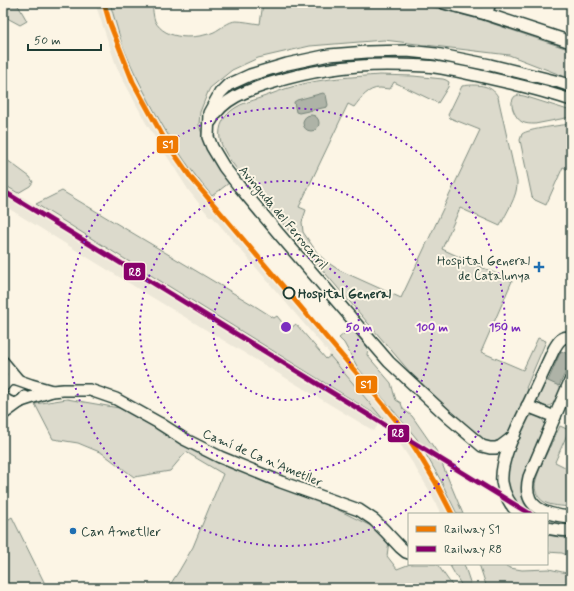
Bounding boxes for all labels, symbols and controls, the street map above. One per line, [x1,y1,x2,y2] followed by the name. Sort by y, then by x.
[28,26,101,52] scale bar
[34,33,61,49] text: 50 m
[156,135,179,154] line badge: S1
[162,138,174,152] text: S1
[234,163,331,274] street label: Avinguda del Ferrocarril
[437,253,530,285] place label: Hospital General de Catalunya
[533,261,545,273] marker: Hospital General de Catalunya
[123,262,146,281] line badge: R8
[129,266,141,280] text: R8
[282,286,296,300] marker: Hospital General
[298,286,391,303] place label: Hospital General
[279,320,293,334] centre of rings
[346,320,373,336] text: 50 m
[416,320,449,336] text: 100 m
[489,320,521,336] text: 150 m
[355,375,378,394] line badge: S1
[360,378,372,392] text: S1
[387,424,410,443] line badge: R8
[200,425,326,492] street label: Camí de Ca n'Ametller
[392,427,404,441] text: R8
[408,513,548,565] legend
[444,522,500,538] text: Railway S1
[81,524,161,541] place label: Can Ametller
[68,526,78,536] marker: Can Ametller
[444,542,502,558] text: Railway R8

